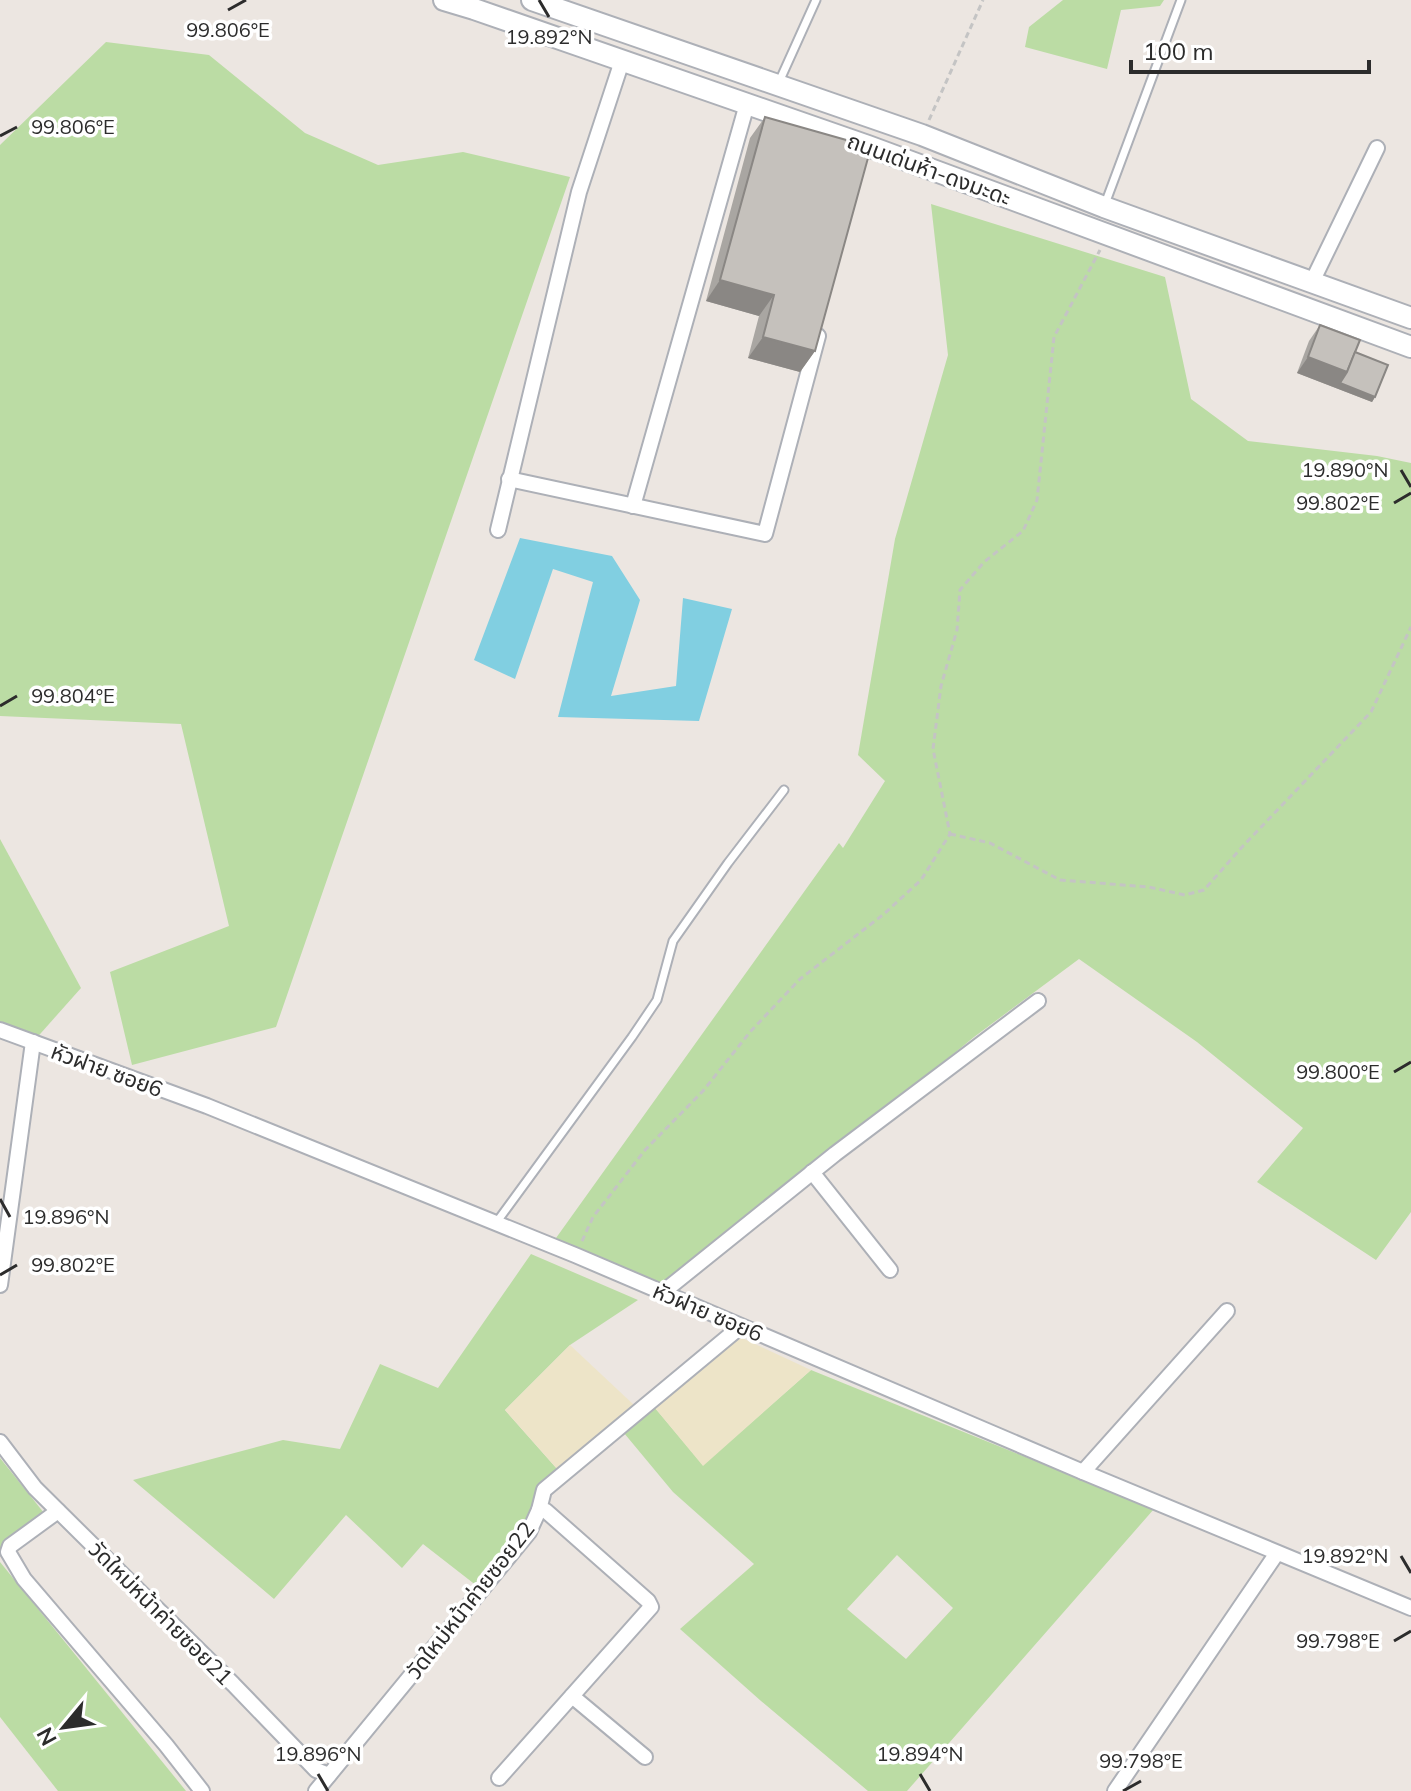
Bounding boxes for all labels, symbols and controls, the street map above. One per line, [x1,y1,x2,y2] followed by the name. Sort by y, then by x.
[186,17,270,42] text: 99.806°E
[506,24,592,49] text: 19.892°N
[1131,24,1369,74] scale bar
[1143,36,1214,66] text: 100 m
[31,114,115,139] text: 99.806°E
[843,126,1015,212] street label: ถนนเด่นห้า-ดงมะดะ
[1302,457,1388,482] text: 19.890°N
[1296,490,1380,515] text: 99.802°E
[31,683,115,708] text: 99.804°E
[47,1037,167,1103] street label: หัวฝาย ซอย6
[1296,1059,1380,1084] text: 99.800°E
[23,1204,109,1229] text: 19.896°N
[31,1252,115,1277] text: 99.802°E
[649,1276,767,1348] street label: หัวฝาย ซอย6
[400,1516,540,1684] street label: วัดใหม่หน้าค่ายซอย22
[83,1535,239,1691] street label: วัดใหม่หน้าค่ายซอย21
[1302,1543,1388,1568] text: 19.892°N
[1296,1628,1380,1653] text: 99.798°E
[24,1687,104,1767] north arrow
[30,1723,63,1751] text: N
[275,1741,361,1766] text: 19.896°N
[877,1741,963,1766] text: 19.894°N
[1099,1748,1183,1773] text: 99.798°E

